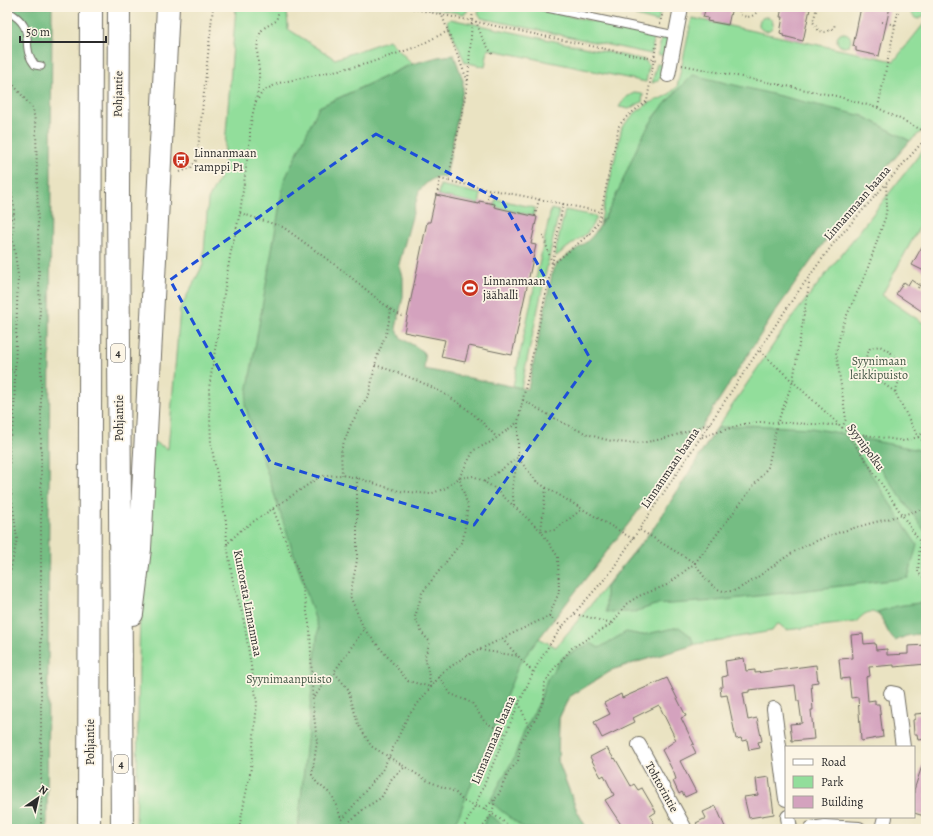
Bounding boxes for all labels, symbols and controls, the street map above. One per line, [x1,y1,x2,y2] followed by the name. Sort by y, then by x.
[20,18,106,44] scale bar
[26,24,50,40] text: 50 m
[110,71,126,117] street label: Pohjantie
[194,145,257,175] place label: Linnanmaan ramppi P1
[171,150,191,170] bus stop icon: Linnanmaan ramppi P1
[820,162,894,244] street label: Linnanmaan baana
[483,273,546,303] place label: Linnanmaan jäähalli
[460,278,480,298] sports icon: Linnanmaan jäähalli
[111,344,125,362] road number: 4
[850,353,908,383] park label: Syynimaan leikkipuisto
[111,395,127,441] street label: Pohjantie
[844,420,889,474] street label: Syynipolku
[637,424,703,512] street label: Linnanmaan baana
[230,548,266,658] street label: Kuntorata Linnanmaa
[246,671,332,687] park label: Syynimaanpuisto
[467,693,519,787] street label: Linnanmaan baana
[82,719,98,765] street label: Pohjantie
[785,746,915,818] legend
[821,754,847,770] text: Road
[114,755,128,773] road number: 4
[642,759,682,815] street label: Tohtorintie
[821,774,844,790] text: Park
[18,778,58,818] north arrow
[36,782,51,799] text: N
[821,794,863,810] text: Building

